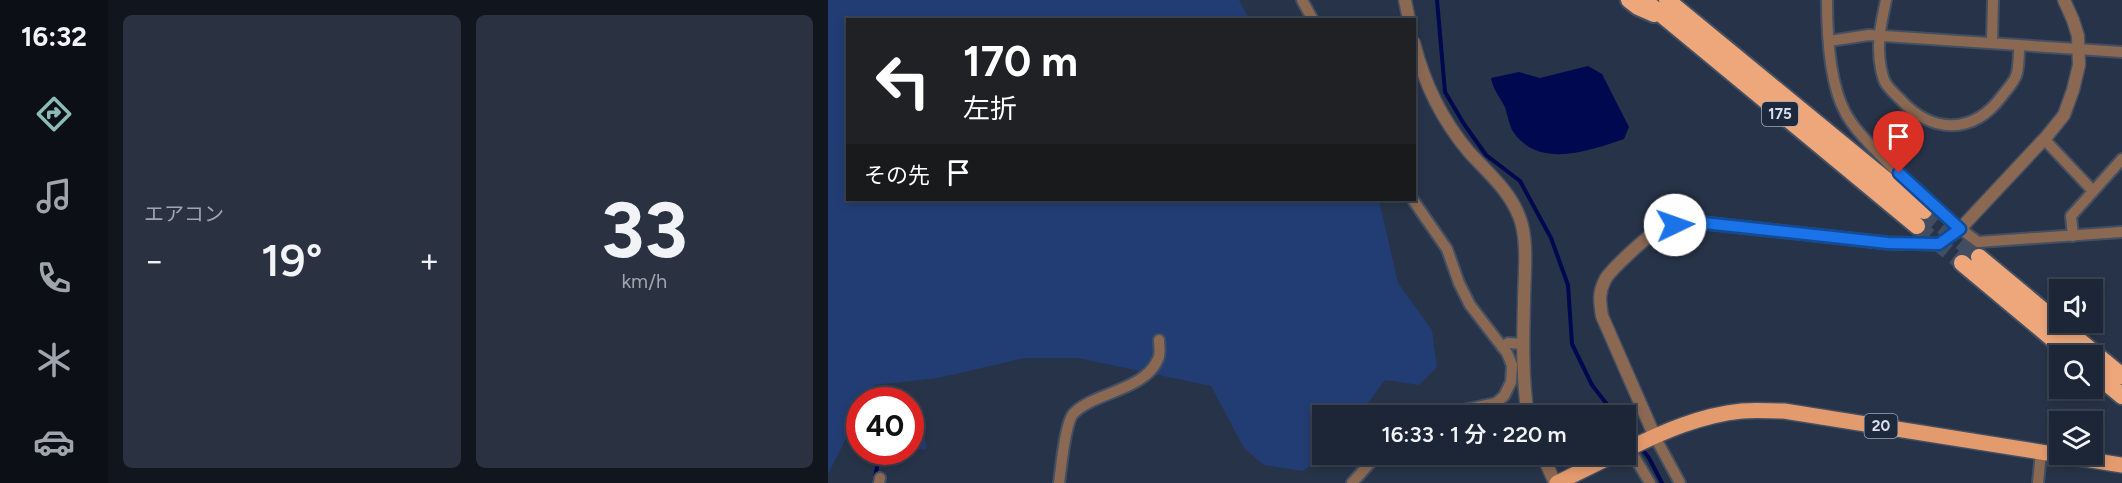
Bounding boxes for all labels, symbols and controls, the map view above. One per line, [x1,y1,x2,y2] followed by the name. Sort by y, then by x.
[21,20,87,53] text: 16:32
[963,36,1078,87] text: 170 m
[864,42,942,120] icon: left
[963,92,1017,125] text: 左折
[33,93,75,135] icon: directions
[1762,102,1798,126] road number: 175
[1873,111,1924,173] pin
[1882,120,1915,153] icon: arrive
[942,156,975,189] icon: arrive
[864,162,930,189] text: その先
[33,175,75,217] icon: music
[601,183,688,277] text: 33
[1643,193,1707,257] position arrow
[144,202,224,226] text: エアコン
[261,233,323,287] text: 19°
[144,241,165,280] text: −
[419,241,439,280] text: +
[33,257,75,299] icon: phone
[621,269,667,293] text: km/h
[2049,279,2103,465] map controls
[2049,279,2103,333] button: sound
[33,339,75,381] icon: climate
[2049,345,2103,399] button: search
[846,387,924,465] speed limit sign: 40
[2049,411,2103,465] button: layers
[1864,414,1898,438] road number: 20
[33,421,75,463] icon: car
[1382,421,1567,448] text: 16:33 · 1 分 · 220 m

